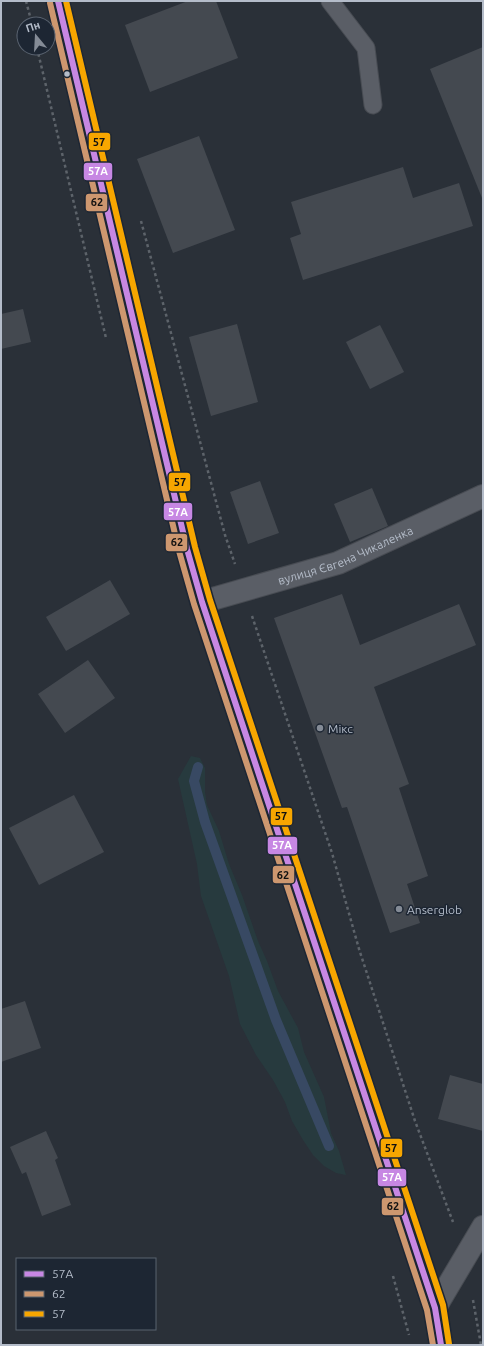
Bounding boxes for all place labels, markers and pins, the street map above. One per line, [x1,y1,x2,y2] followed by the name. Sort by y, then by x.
[62,69,72,79] unlabelled marker
[328,722,353,735] place label: Мікс
[315,723,325,733] marker: Мікс
[407,903,462,916] place label: Anserglob
[394,904,404,914] marker: Anserglob

